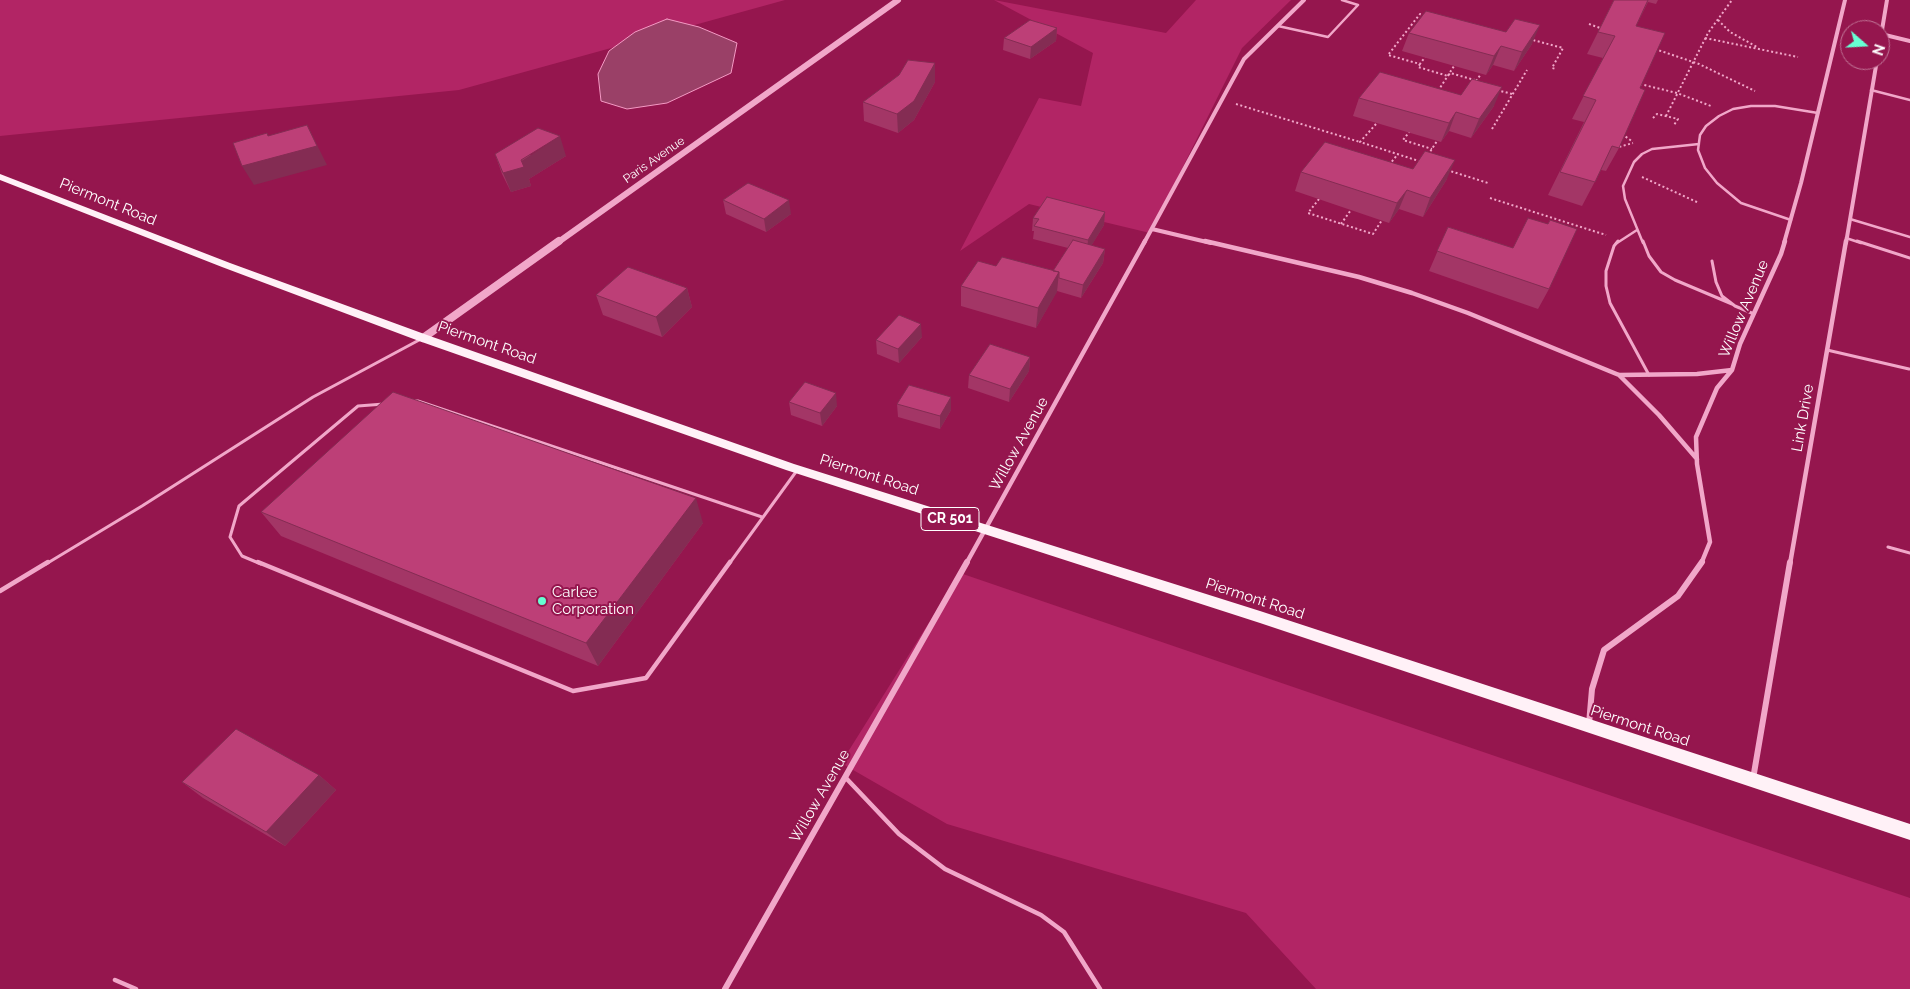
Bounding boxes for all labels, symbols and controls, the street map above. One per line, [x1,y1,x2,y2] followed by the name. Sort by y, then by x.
[1840,20,1890,70] north arrow
[1869,42,1888,57] text: N
[620,134,688,186] street label: Paris Avenue
[57,174,159,230] street label: Piermont Road
[1715,257,1773,361] street label: Willow Avenue
[435,318,539,368] street label: Piermont Road
[1788,383,1818,453] street label: Link Drive
[986,394,1052,494] street label: Willow Avenue
[817,451,921,499] street label: Piermont Road
[921,508,979,530] road number: CR 501
[1203,575,1307,623] street label: Piermont Road
[552,583,634,618] place label: Carlee Corporation
[536,595,548,607] marker: Carlee Corporation
[1588,702,1692,750] street label: Piermont Road
[786,746,854,846] street label: Willow Avenue

